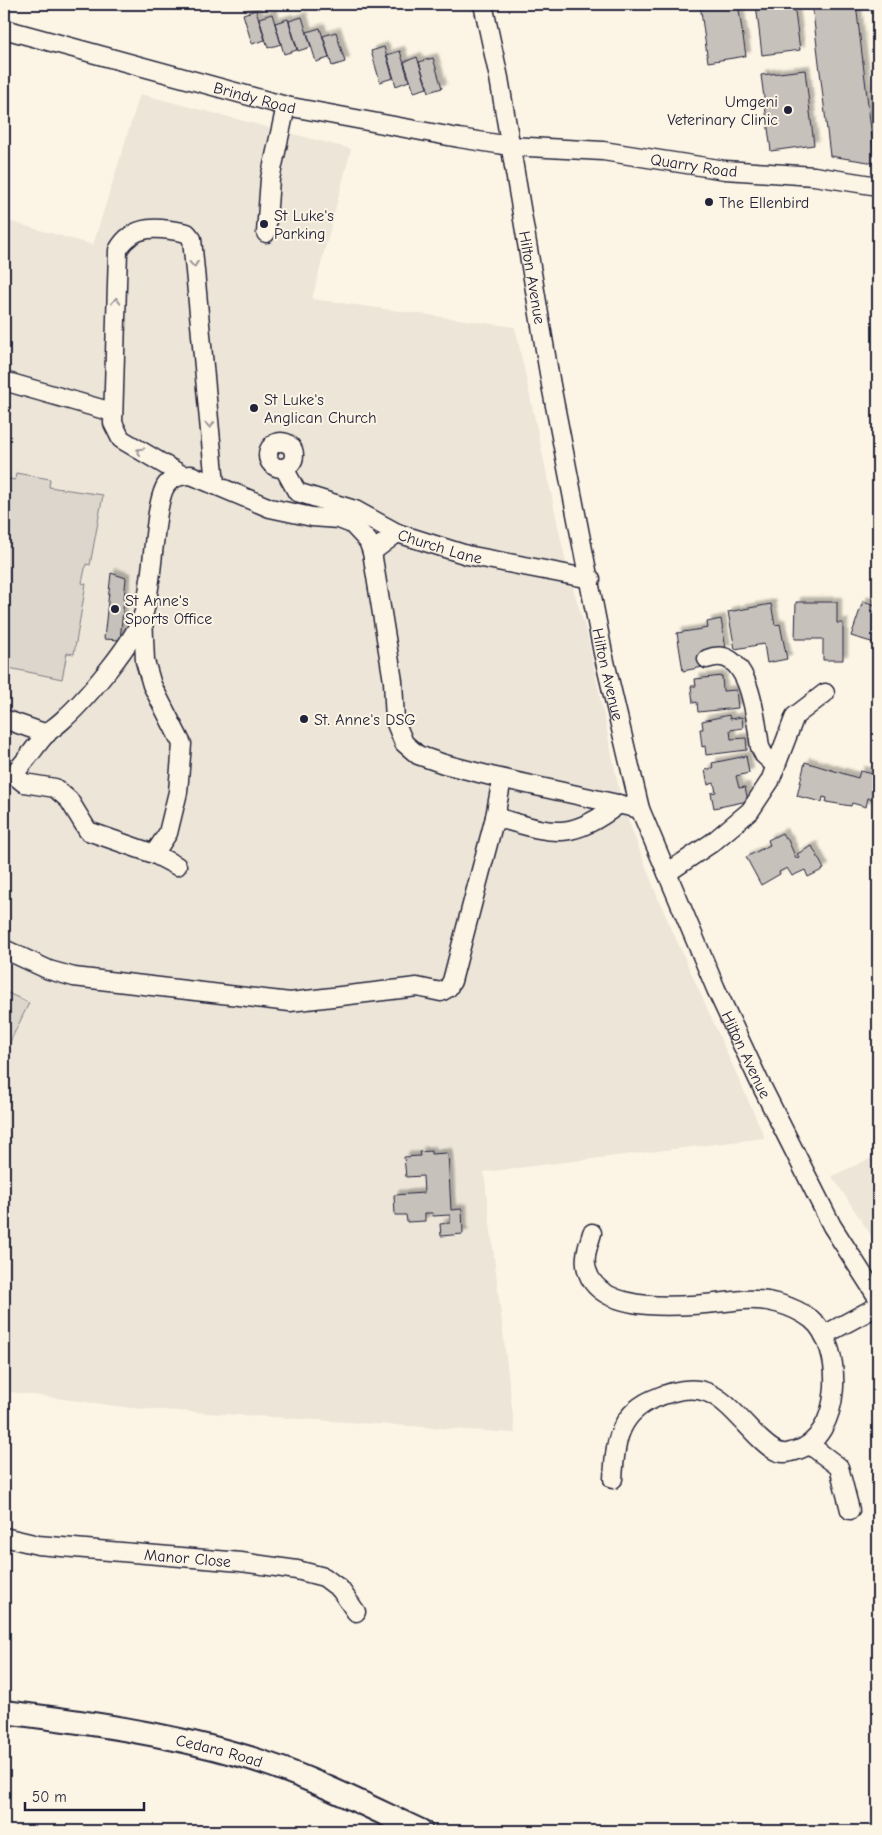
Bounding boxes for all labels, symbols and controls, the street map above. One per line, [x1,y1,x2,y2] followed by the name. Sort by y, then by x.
[211,79,297,118] street label: Brindy Road
[667,93,778,129] place label: Umgeni Veterinary Clinic
[782,104,794,116] marker: Umgeni Veterinary Clinic
[649,151,738,181] street label: Quarry Road
[719,194,809,212] place label: The Ellenbird
[703,196,715,208] marker: The Ellenbird
[274,207,334,243] place label: St Luke's Parking
[258,218,270,230] marker: St Luke's Parking
[515,230,549,326] street label: Hilton Avenue
[189,260,200,268] one-way arrow
[111,297,121,304] one-way arrow
[264,391,377,427] place label: St Luke's Anglican Church
[248,402,260,414] marker: St Luke's Anglican Church
[204,422,215,430] one-way arrow
[137,447,146,457] one-way arrow
[396,526,483,568] street label: Church Lane
[125,592,212,628] place label: St Anne's Sports Office
[109,603,121,615] marker: St Anne's Sports Office
[588,627,627,723] street label: Hilton Avenue
[314,711,416,729] place label: St. Anne's DSG
[298,713,310,725] marker: St. Anne's DSG
[718,1008,774,1101] street label: Hilton Avenue
[143,1546,232,1571] street label: Manor Close
[174,1731,265,1771] street label: Cedara Road
[25,1780,144,1812] scale bar
[32,1788,67,1806] text: 50 m

